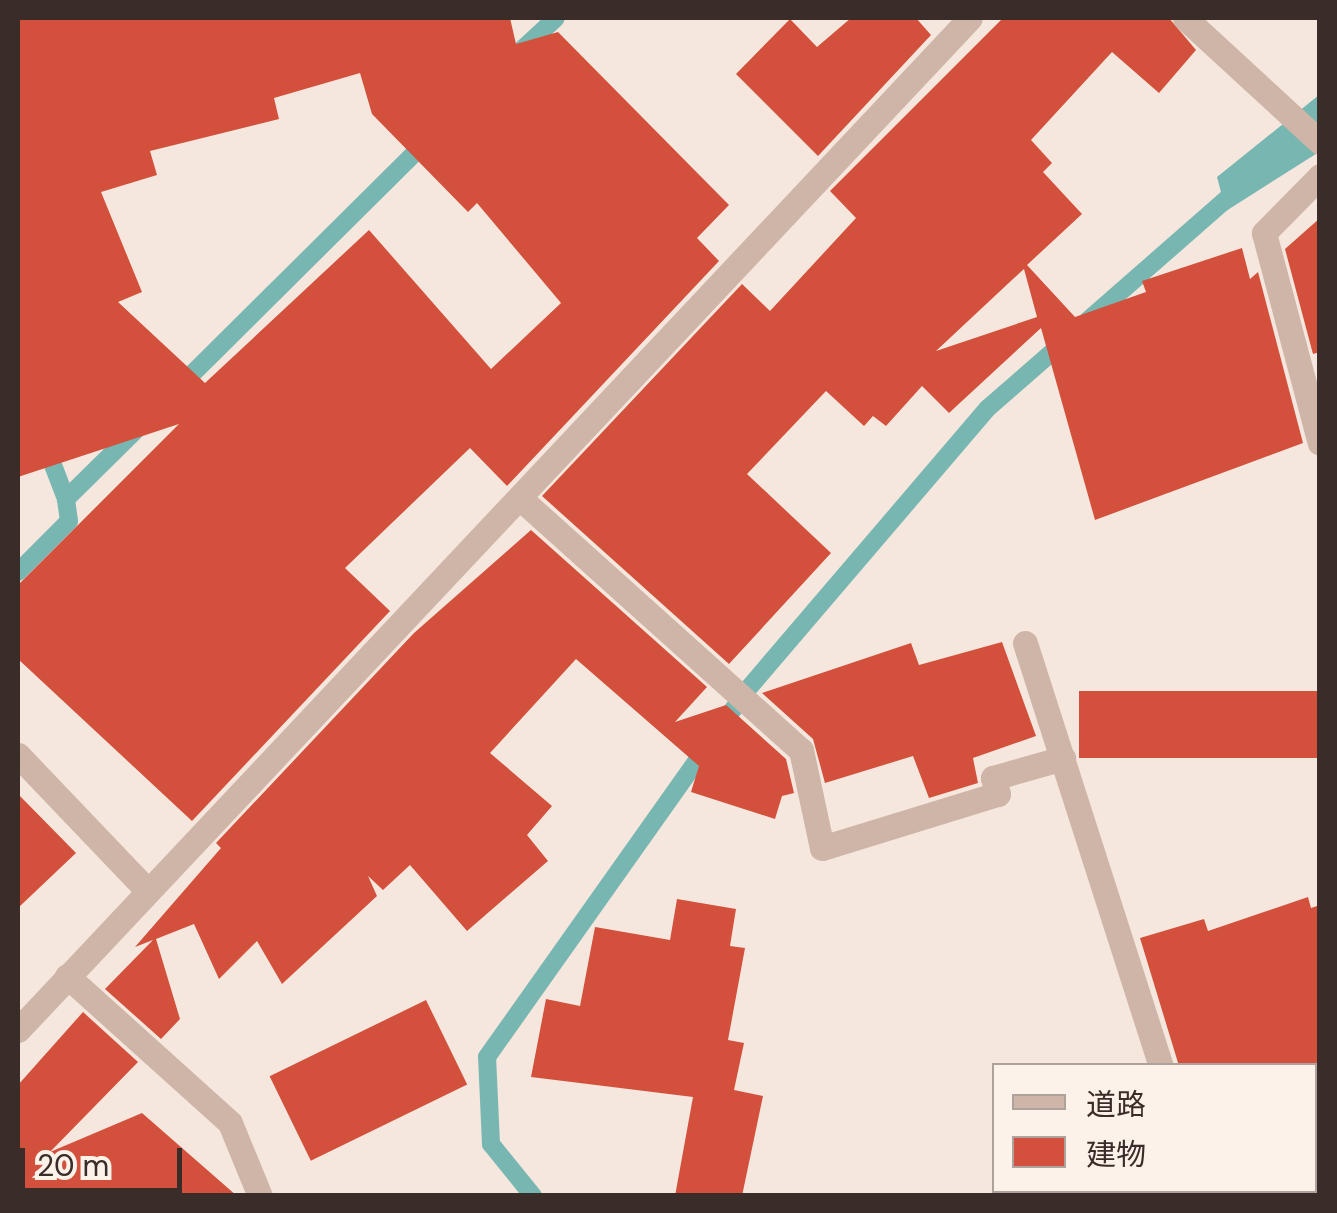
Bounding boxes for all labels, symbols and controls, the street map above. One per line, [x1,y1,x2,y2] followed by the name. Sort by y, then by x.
[992,1063,1317,1193] legend
[1086,1085,1146,1124] text: 道路
[25,1128,188,1190] scale bar
[1086,1135,1146,1174] text: 建物
[37,1146,109,1185] text: 20 m

